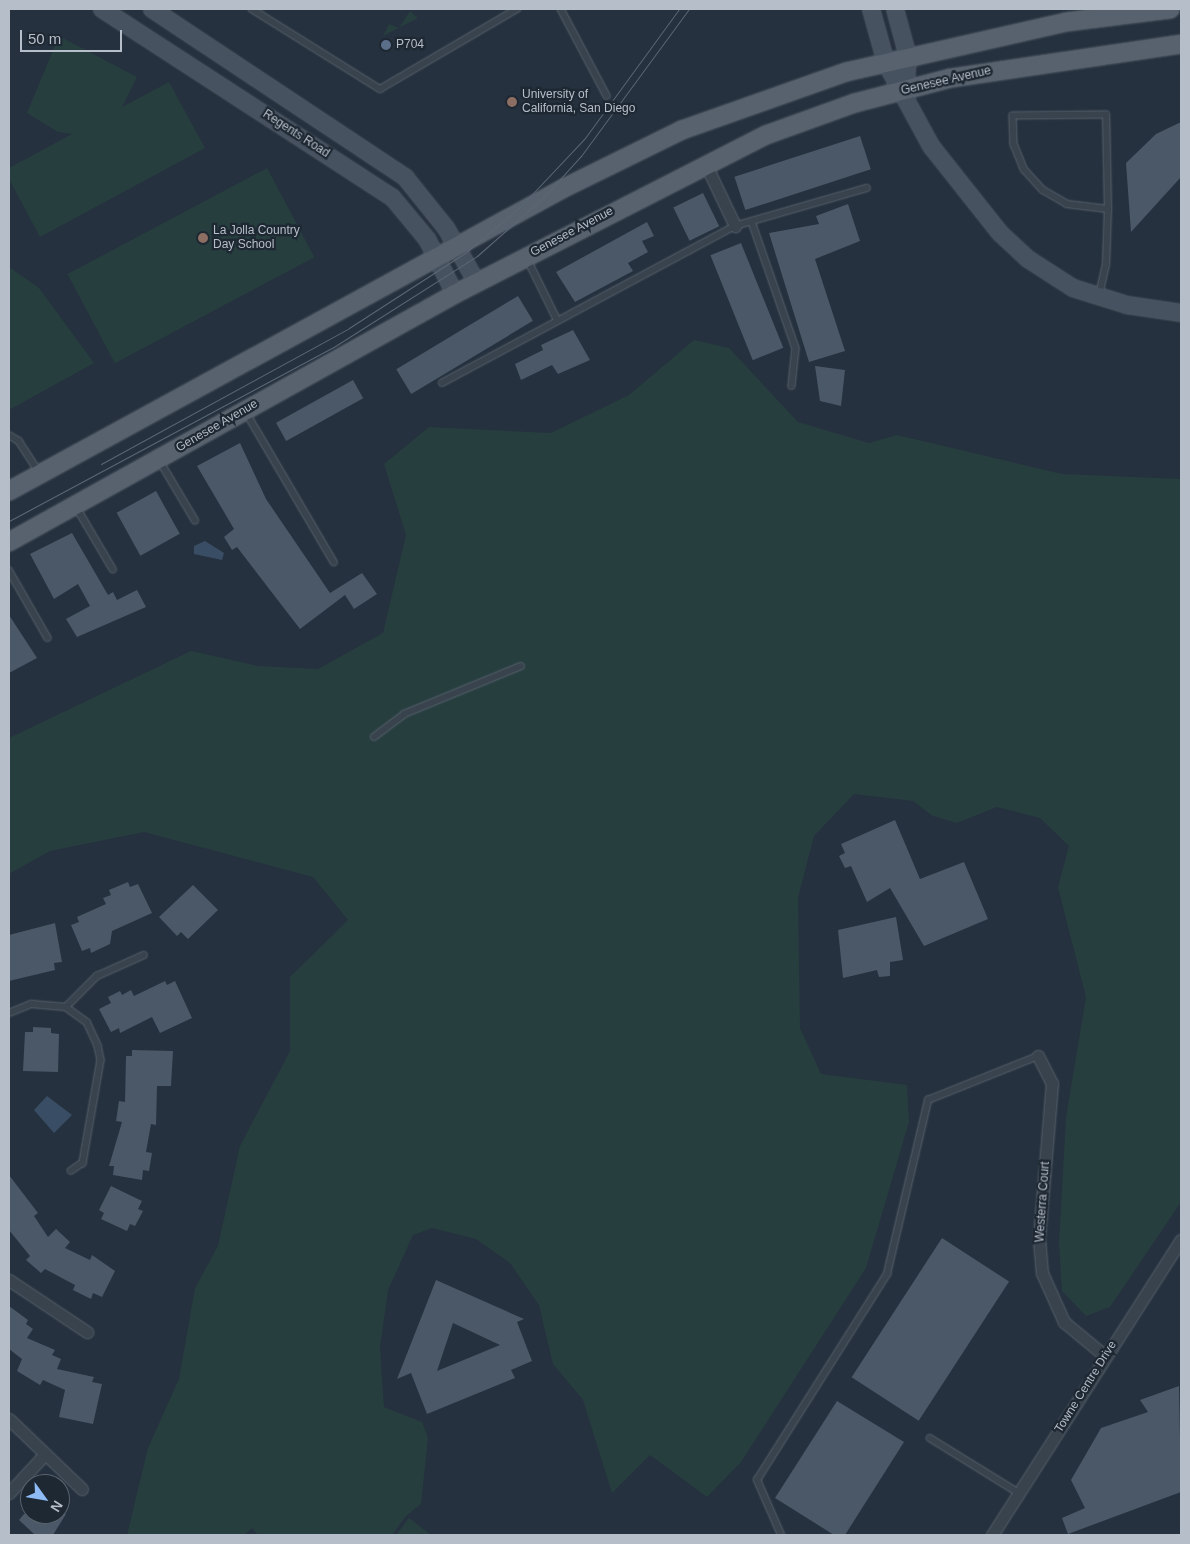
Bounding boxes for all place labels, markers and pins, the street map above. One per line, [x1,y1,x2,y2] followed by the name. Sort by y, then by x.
[396,38,424,52] place label: P704
[380,39,392,51] marker: P704
[522,88,635,116] place label: University of California, San Diego
[506,96,518,108] marker: University of California, San Diego
[213,224,300,252] place label: La Jolla Country Day School
[197,232,209,244] marker: La Jolla Country Day School

